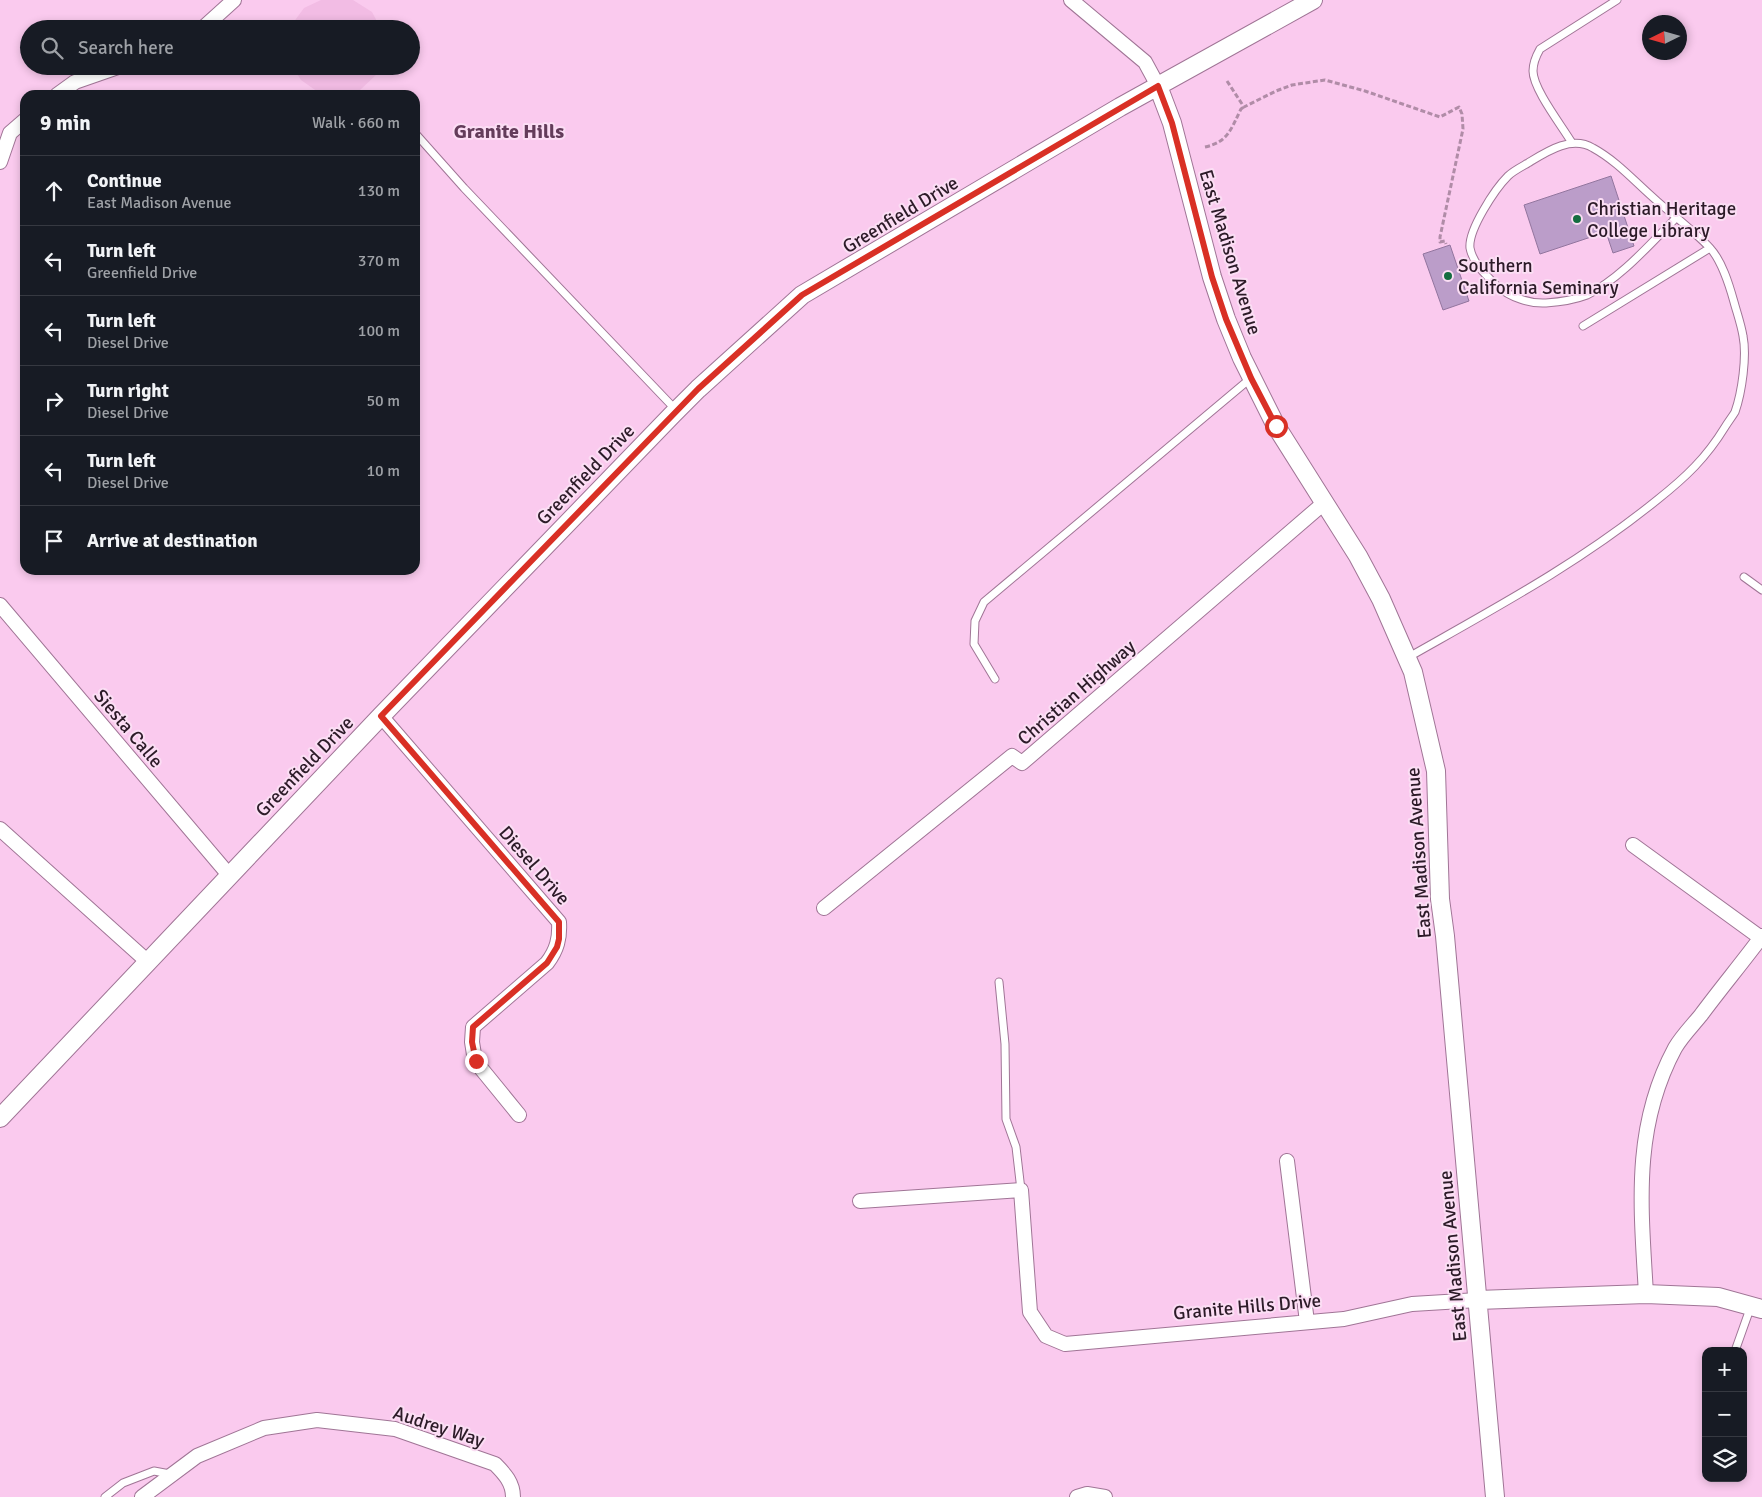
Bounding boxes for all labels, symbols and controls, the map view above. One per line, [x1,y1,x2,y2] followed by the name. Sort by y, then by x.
[1642,15,1687,60] north arrow
[20,20,420,75] search box
[38,34,66,62] icon: search
[78,36,174,60] text: Search here
[40,110,91,136] text: 9 min
[312,113,400,133] text: Walk · 660 m
[454,119,564,144] district label: Granite Hills
[1193,167,1267,338] street label: East Madison Avenue
[87,169,162,193] text: Continue
[838,171,963,259] street label: Greenfield Drive
[40,177,68,205] icon: ahead
[358,181,400,201] text: 130 m
[87,193,232,213] text: East Madison Avenue
[1587,197,1736,243] place label: Christian Heritage College Library
[1571,213,1583,225] marker: Christian Heritage College Library
[87,239,156,263] text: Turn left
[40,247,68,275] icon: left
[358,251,400,271] text: 370 m
[1458,254,1619,300] place label: Southern California Seminary
[87,263,197,283] text: Greenfield Drive
[1442,270,1454,282] marker: Southern California Seminary
[87,309,156,333] text: Turn left
[40,317,68,345] icon: left
[358,321,400,341] text: 100 m
[87,333,169,353] text: Diesel Drive
[87,379,169,403] text: Turn right
[40,387,68,415] icon: right
[366,391,400,411] text: 50 m
[87,403,169,423] text: Diesel Drive
[1265,415,1288,438] route start
[532,419,640,530] street label: Greenfield Drive
[87,449,156,473] text: Turn left
[40,457,68,485] icon: left
[366,461,400,481] text: 10 m
[87,473,169,493] text: Diesel Drive
[40,527,68,555] icon: arrive
[87,529,258,553] text: Arrive at destination
[1013,635,1141,751] street label: Christian Highway
[88,684,168,773] street label: Siesta Calle
[251,711,359,822] street label: Greenfield Drive
[1401,766,1437,939] street label: East Madison Avenue
[493,821,575,910] street label: Diesel Drive
[465,1050,488,1073] route end
[1434,1169,1472,1342] street label: East Madison Avenue
[1172,1289,1322,1325] street label: Granite Hills Drive
[1702,1347,1747,1482] map controls
[1702,1347,1747,1392] button: +
[1702,1392,1747,1437] button: −
[390,1401,487,1453] street label: Audrey Way
[1702,1437,1747,1482] button: layers

